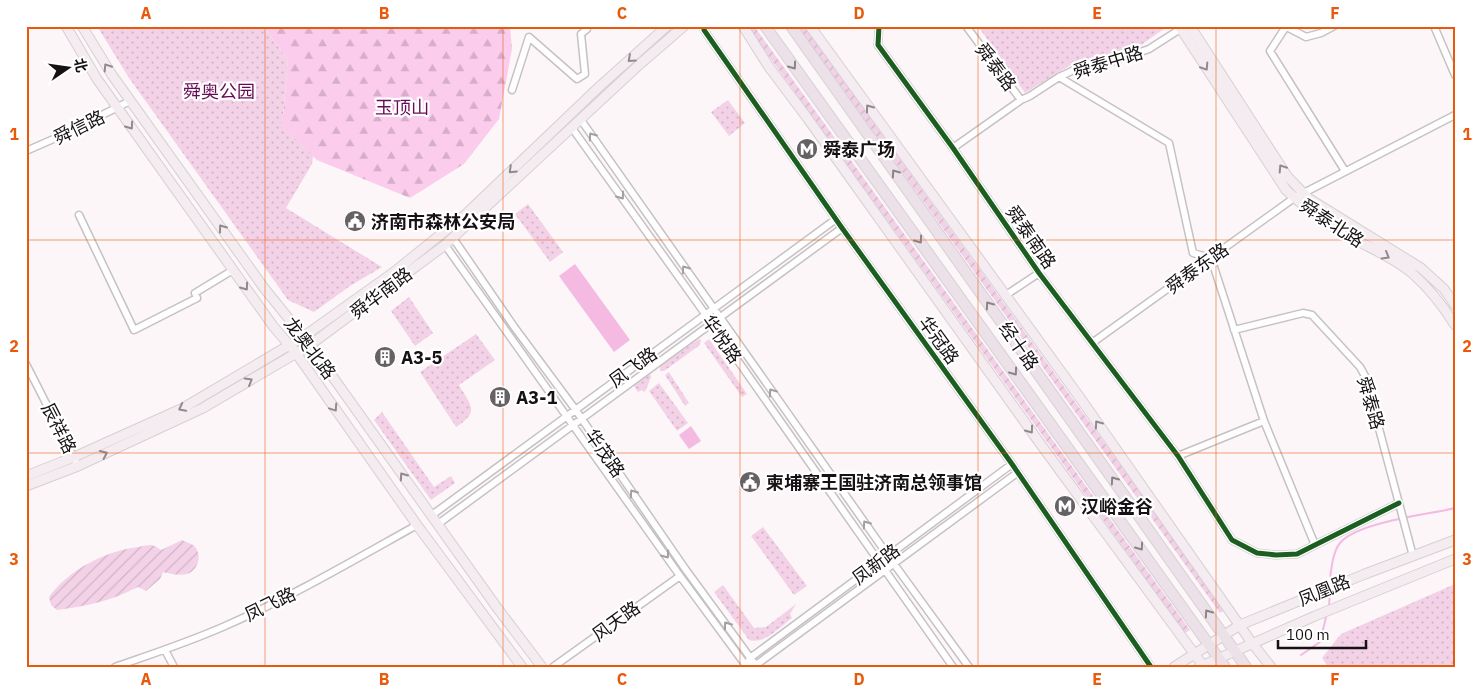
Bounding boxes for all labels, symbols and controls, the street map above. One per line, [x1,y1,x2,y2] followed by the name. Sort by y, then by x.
[141,3,152,23] text: A
[379,3,390,23] text: B
[617,3,627,23] text: C
[853,3,865,23] text: D
[1092,3,1102,23] text: E
[1330,3,1340,23] text: F
[971,39,1021,95] street label: 舜泰路
[1070,40,1146,84] street label: 舜泰中路
[42,42,92,92] north arrow
[628,54,637,62] one-way arrow
[70,56,91,74] text: 北
[788,60,796,69] one-way arrow
[1199,62,1209,71] one-way arrow
[104,64,113,73] one-way arrow
[183,80,255,103] park label: 舜奥公园
[375,96,429,119] park label: 玉顶山
[866,104,875,114] one-way arrow
[50,105,108,149] street label: 舜信路
[124,120,133,130] one-way arrow
[9,124,19,144] text: 1
[1462,124,1472,144] text: 1
[589,132,598,141] one-way arrow
[795,137,819,161] metro station icon: 舜泰广场
[823,138,895,161] place label: 舜泰广场
[509,164,518,173] one-way arrow
[1278,164,1288,173] one-way arrow
[892,169,901,179] one-way arrow
[615,190,624,200] one-way arrow
[1296,194,1368,252] street label: 舜泰北路
[1001,201,1061,273] street label: 舜泰南路
[343,209,367,233] public building icon: 济南市森林公安局
[371,210,515,233] place label: 济南市森林公安局
[219,225,227,234] one-way arrow
[913,234,922,244] one-way arrow
[1161,238,1233,298] street label: 舜泰东路
[1381,250,1390,260] one-way arrow
[345,262,417,324] street label: 舜华南路
[682,265,691,275] one-way arrow
[239,281,248,290] one-way arrow
[986,301,995,311] one-way arrow
[697,310,747,368] street label: 华悦路
[914,311,964,369] street label: 华冠路
[279,312,341,384] street label: 龙奥北路
[994,317,1044,375] street label: 经十路
[9,336,19,356] text: 2
[1462,336,1472,356] text: 2
[604,342,662,392] street label: 凤飞路
[373,345,397,369] building icon: A3-5
[401,346,442,369] place label: A3-5
[1008,366,1017,376] one-way arrow
[1353,374,1389,432] street label: 舜泰路
[243,378,252,388] one-way arrow
[488,385,512,409] building icon: A3-1
[516,386,557,409] place label: A3-1
[769,388,778,398] one-way arrow
[36,399,82,457] street label: 辰祥路
[179,402,188,412] one-way arrow
[328,402,337,412] one-way arrow
[1095,420,1104,430] one-way arrow
[580,424,630,482] street label: 华茂路
[1024,424,1033,433] one-way arrow
[99,450,108,460] one-way arrow
[738,470,762,494] public building icon: 柬埔寨王国驻济南总领事馆
[766,471,982,494] place label: 柬埔寨王国驻济南总领事馆
[400,472,409,481] one-way arrow
[1111,476,1120,486] one-way arrow
[630,489,639,499] one-way arrow
[1053,494,1077,518] metro station icon: 汉峪金谷
[1081,495,1153,518] place label: 汉峪金谷
[863,520,872,530] one-way arrow
[848,539,904,589] street label: 凤新路
[1134,541,1143,550] one-way arrow
[9,549,19,569] text: 3
[1462,549,1472,569] text: 3
[660,550,669,559] one-way arrow
[1295,569,1353,611] street label: 凤凰路
[241,582,299,626] street label: 凤飞路
[587,596,645,646] street label: 风天路
[1205,609,1214,619] one-way arrow
[1278,618,1366,650] scale bar
[724,622,733,631] one-way arrow
[1286,625,1330,644] text: 100 m
[141,669,152,689] text: A
[379,669,390,689] text: B
[617,669,627,689] text: C
[853,669,865,689] text: D
[1092,669,1102,689] text: E
[1330,669,1340,689] text: F

